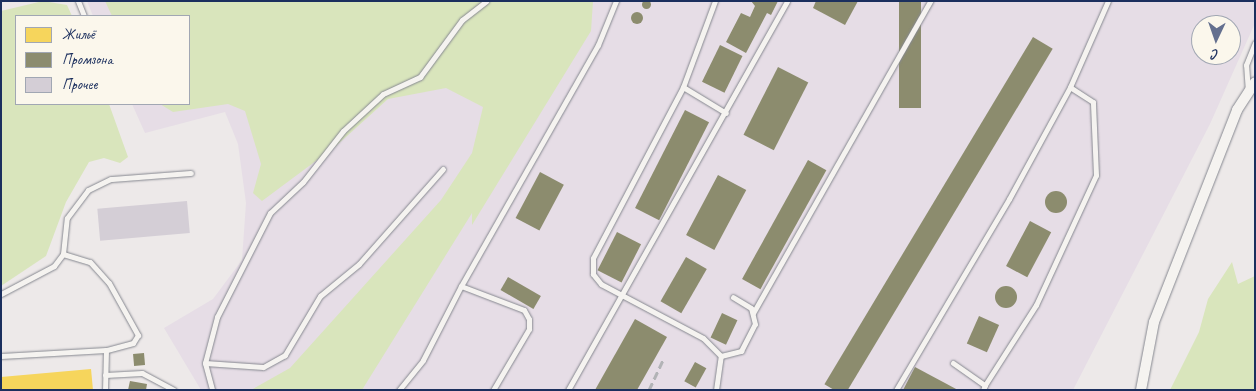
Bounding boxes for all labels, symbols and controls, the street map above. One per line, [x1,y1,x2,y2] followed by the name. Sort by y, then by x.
[15,15,190,105] legend
[1191,15,1241,65] north arrow
[62,25,95,44] text: Жильё
[1211,46,1219,63] text: С
[62,50,113,69] text: Промзона
[62,75,97,94] text: Прочее

